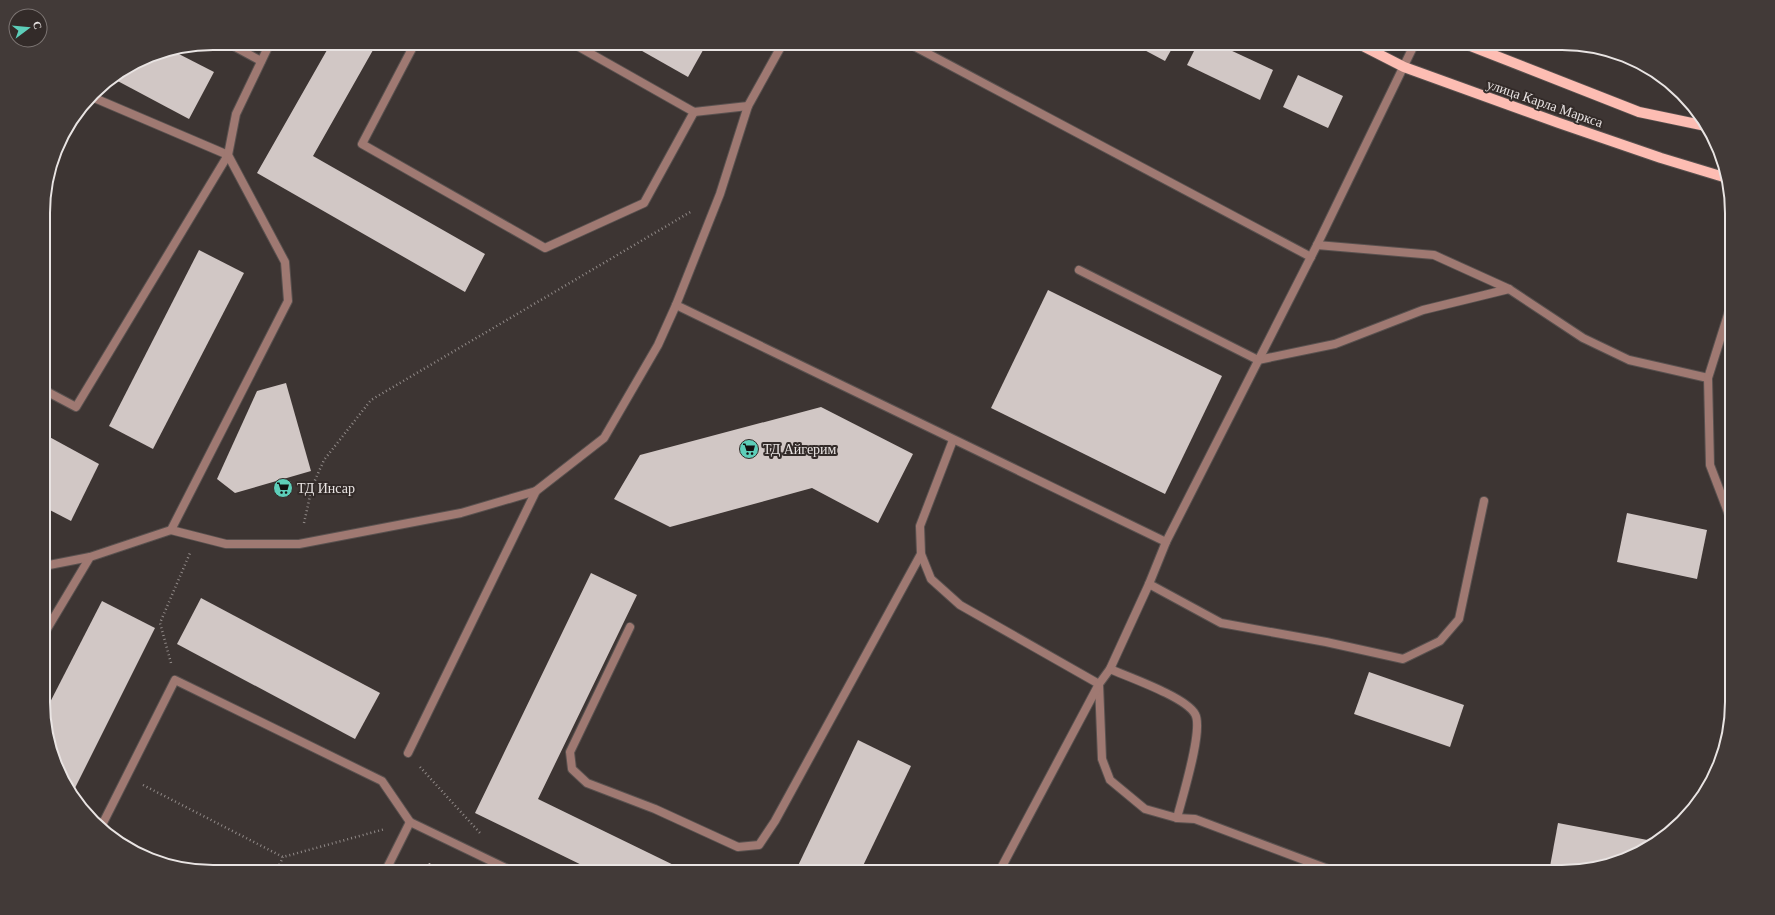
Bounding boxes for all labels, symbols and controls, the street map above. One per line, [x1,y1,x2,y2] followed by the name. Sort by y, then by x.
[8,8,48,48] north arrow
[31,20,44,31] text: С
[1485,77,1606,131] street label: улица Карла Маркса
[738,438,760,460] supermarket icon: ТД Айгерим
[763,442,837,457] place label: ТД Айгерим
[272,477,294,499] supermarket icon: ТД Инсар
[297,481,355,496] place label: ТД Инсар

